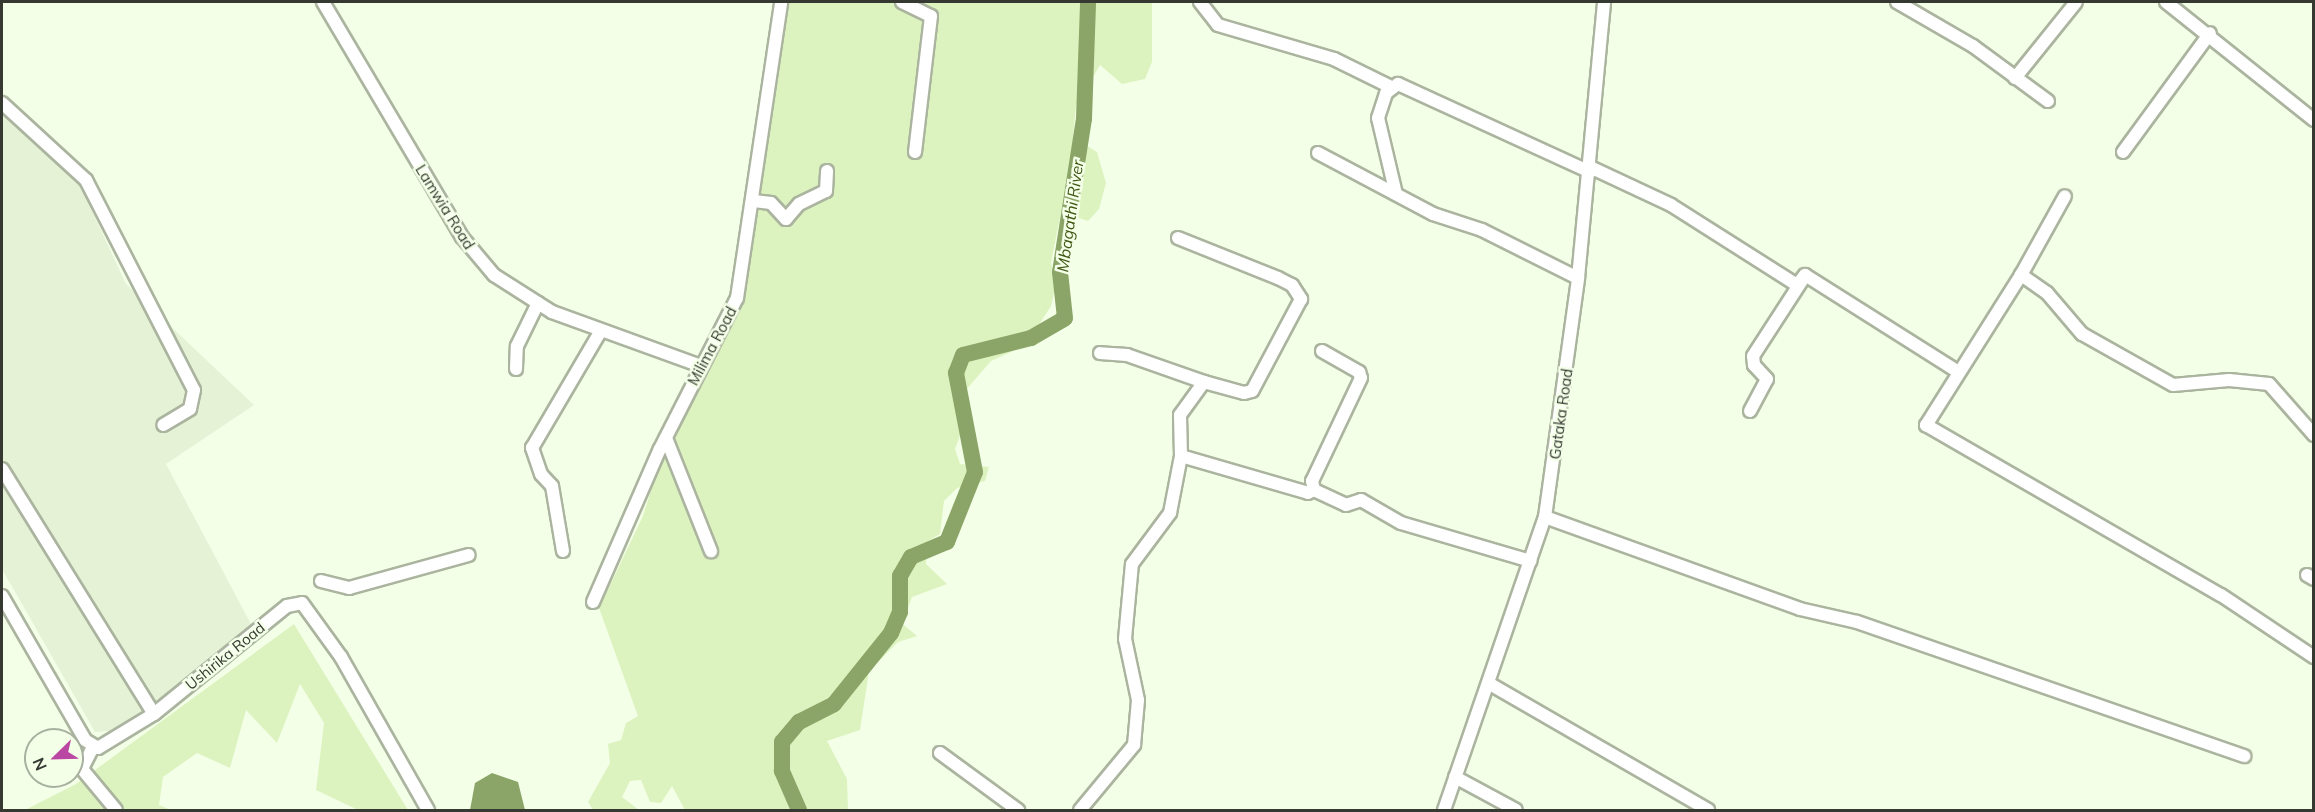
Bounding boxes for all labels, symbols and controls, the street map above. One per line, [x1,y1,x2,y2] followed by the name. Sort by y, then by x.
[1053,159,1087,273] water label: Mbagathi River
[412,161,478,253] street label: Lamwia Road
[684,304,740,388] street label: Milima Road
[1546,367,1576,461] street label: Gataka Road
[182,618,268,694] street label: Ushirika Road
[24,728,84,788] north arrow
[28,755,51,774] text: N

